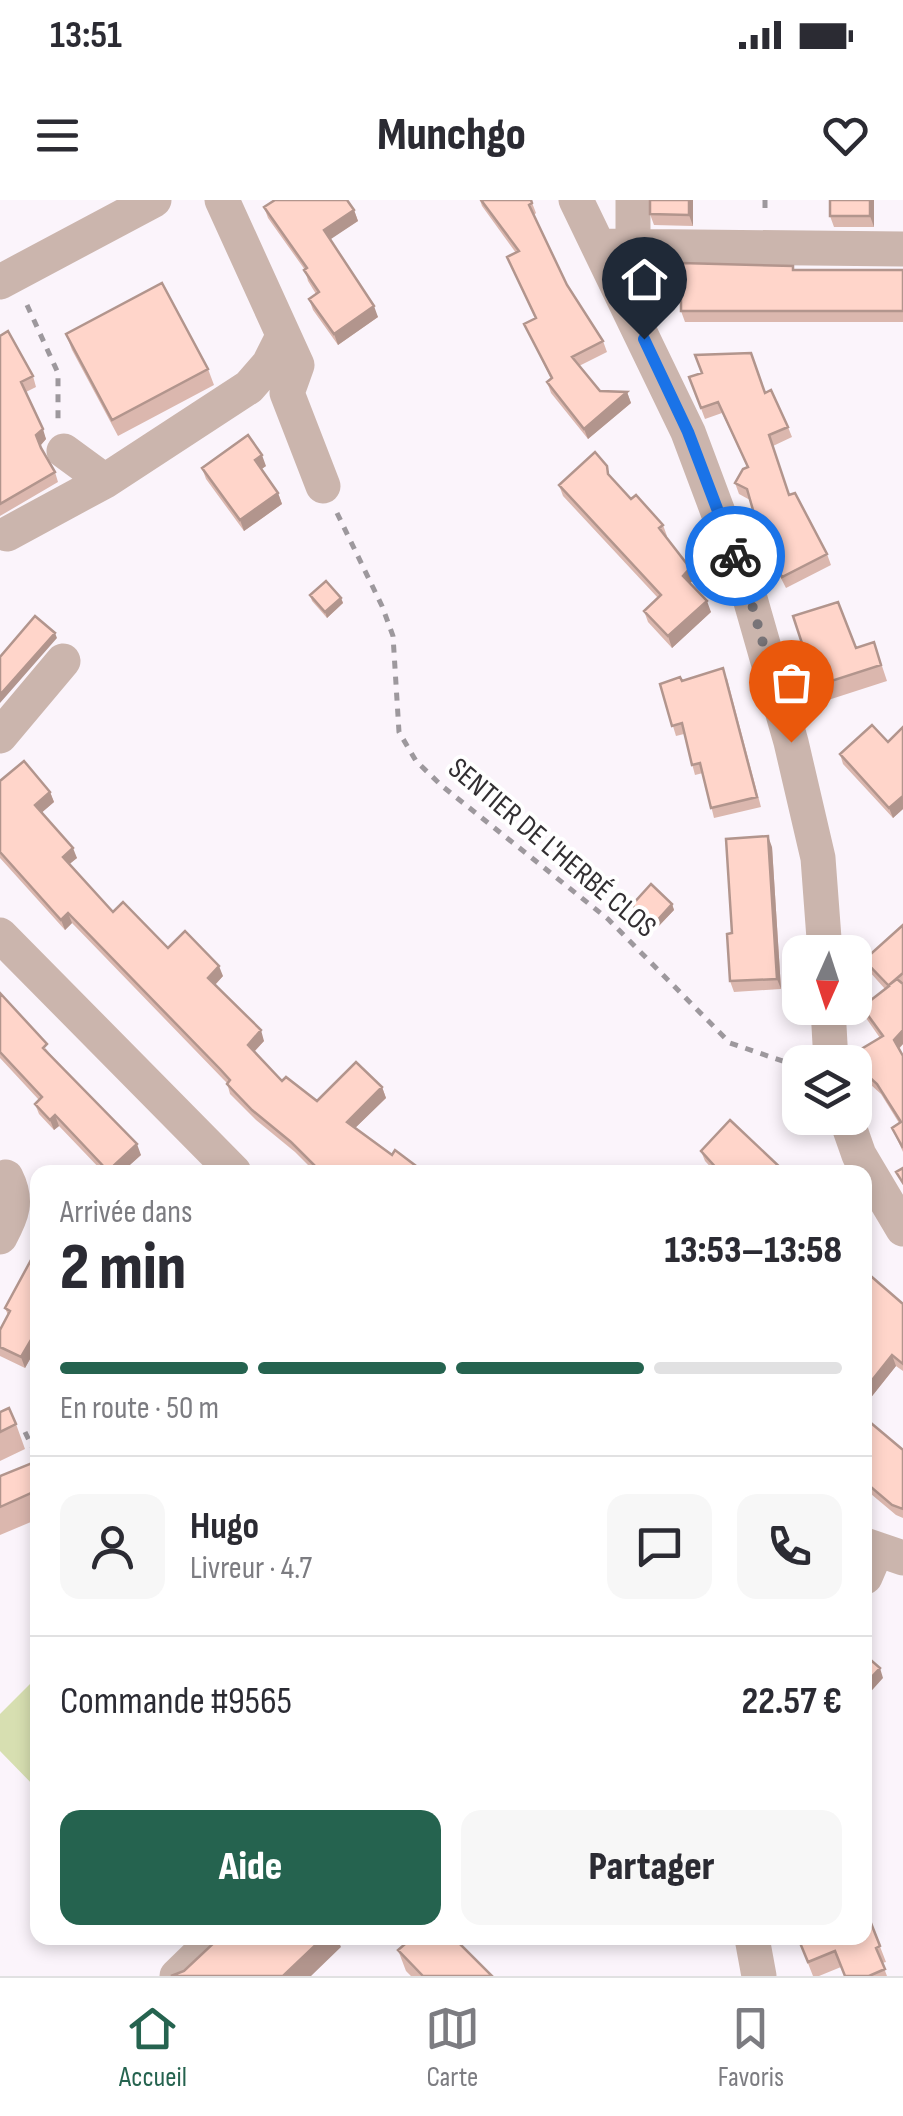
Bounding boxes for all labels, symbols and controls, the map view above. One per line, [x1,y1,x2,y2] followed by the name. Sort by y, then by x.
[50,13,122,58] text: 13:51
[30,108,85,163] icon: menu
[377,108,526,163] text: Munchgo
[818,108,873,163] icon: heart
[602,237,687,340] pin
[617,252,672,307] icon: home
[685,506,785,606] courier
[708,529,763,584] icon: bike
[749,640,834,743] pin
[764,655,819,710] icon: bag
[441,751,663,945] street label: SENTIER DE L'HERBÉ CLOS
[782,935,872,1025] north arrow
[782,935,872,1135] map controls
[782,1045,872,1135] button: layers
[60,1193,192,1232] text: Arrivée dans
[665,1228,842,1273] text: 13:53–13:58
[60,1230,186,1308] text: 2 min
[60,1389,219,1428] text: En route · 50 m
[60,1494,165,1599] button: person
[607,1494,712,1599] button: chat
[737,1494,842,1599] button: phone
[190,1504,259,1549] text: Hugo
[190,1549,312,1588] text: Livreur · 4.7
[60,1679,292,1724] text: Commande #9565
[742,1679,842,1724] text: 22.57 €
[60,1810,441,1925] button: Aide
[461,1810,842,1925] button: Partager
[119,2001,187,2094] tab: Accueil
[425,2001,480,2094] tab: Carte
[718,2001,784,2094] tab: Favoris

